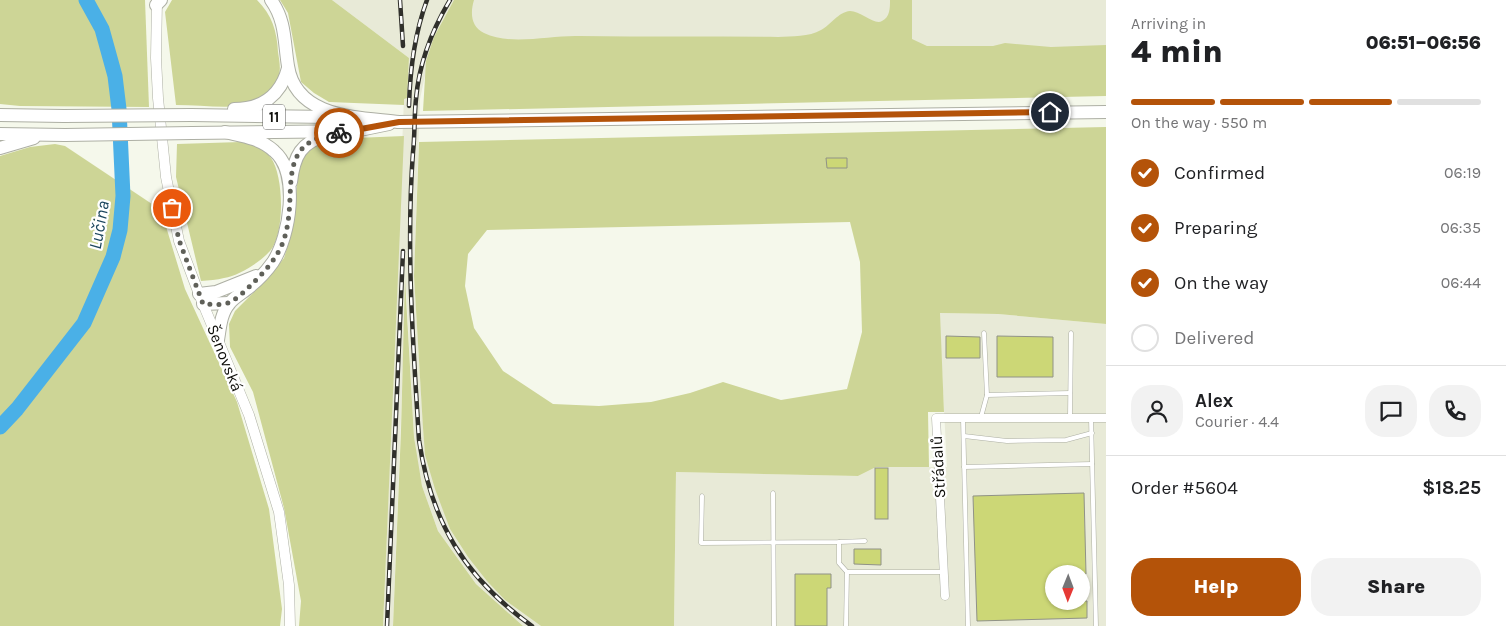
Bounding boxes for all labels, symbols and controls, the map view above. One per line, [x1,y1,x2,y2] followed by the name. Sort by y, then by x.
[1131,14,1206,33] text: Arriving in
[1366,32,1481,54] text: 06:51–06:56
[1131,33,1223,70] text: 4 min
[1029,91,1071,133] pin
[1036,98,1064,126] icon: home
[263,104,285,130] road number: 11
[314,108,364,158] courier
[1131,113,1267,132] text: On the way · 550 m
[325,119,353,147] icon: bike
[1131,159,1159,187] icon: check
[1174,162,1265,184] text: Confirmed
[1444,163,1481,182] text: 06:19
[151,187,193,229] pin
[158,194,186,222] icon: bag
[84,199,114,251] water label: Lučina
[1131,214,1159,242] icon: check
[1174,217,1257,239] text: Preparing
[1440,218,1481,237] text: 06:35
[1131,269,1159,297] icon: check
[1174,272,1268,294] text: On the way
[1441,273,1481,292] text: 06:44
[203,322,247,394] street label: Šenovská
[1174,327,1254,349] text: Delivered
[1131,385,1183,437] button: person
[1365,385,1417,437] button: chat
[1429,385,1481,437] button: phone
[1195,390,1233,412] text: Alex
[1195,412,1279,431] text: Courier · 4.4
[927,435,949,499] street label: Střádalů
[1131,477,1238,499] text: Order #5604
[1422,477,1481,499] text: $18.25
[1131,558,1301,616] button: Help
[1311,558,1481,616] button: Share
[1045,565,1090,610] north arrow
[1045,565,1090,610] map controls

